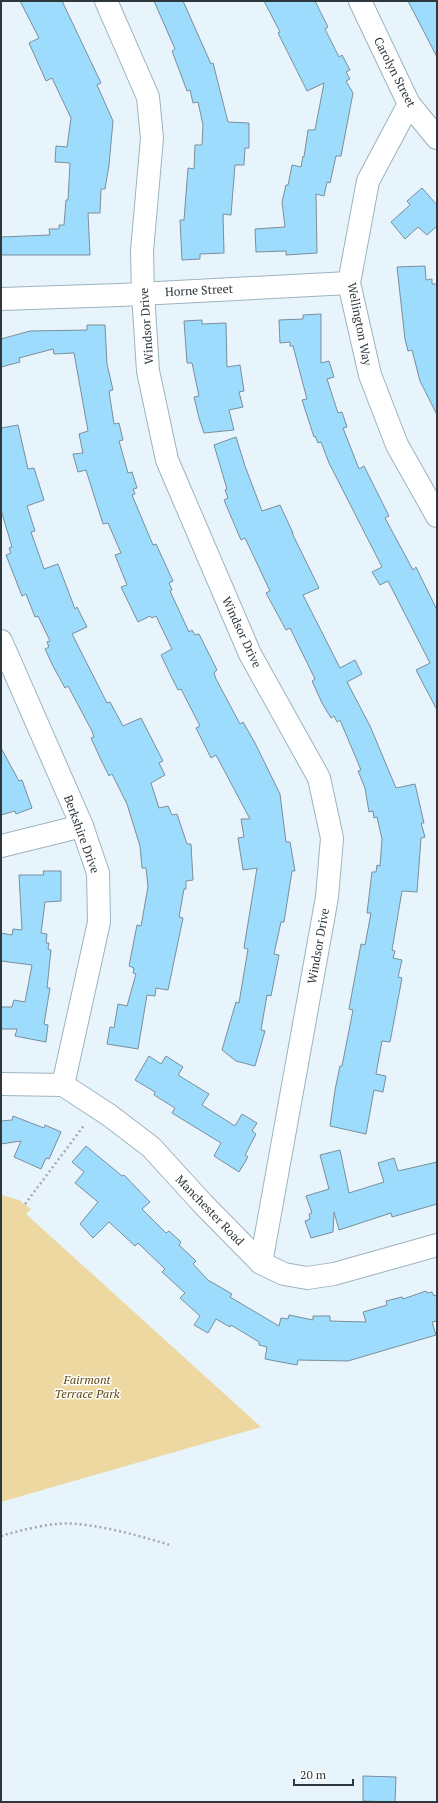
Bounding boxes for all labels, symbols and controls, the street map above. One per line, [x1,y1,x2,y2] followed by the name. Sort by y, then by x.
[371,34,419,110] street label: Carolyn Street
[165,281,234,299] street label: Horne Street
[345,281,376,368] street label: Wellington Way
[136,287,156,365] street label: Windsor Drive
[219,594,265,670] street label: Windsor Drive
[61,793,103,875] street label: Berkshire Drive
[304,907,332,985] street label: Windsor Drive
[173,1172,248,1249] street label: Manchester Road
[54,1372,120,1401] park label: Fairmont Terrace Park
[294,1761,353,1787] scale bar
[300,1767,327,1782] text: 20 m

